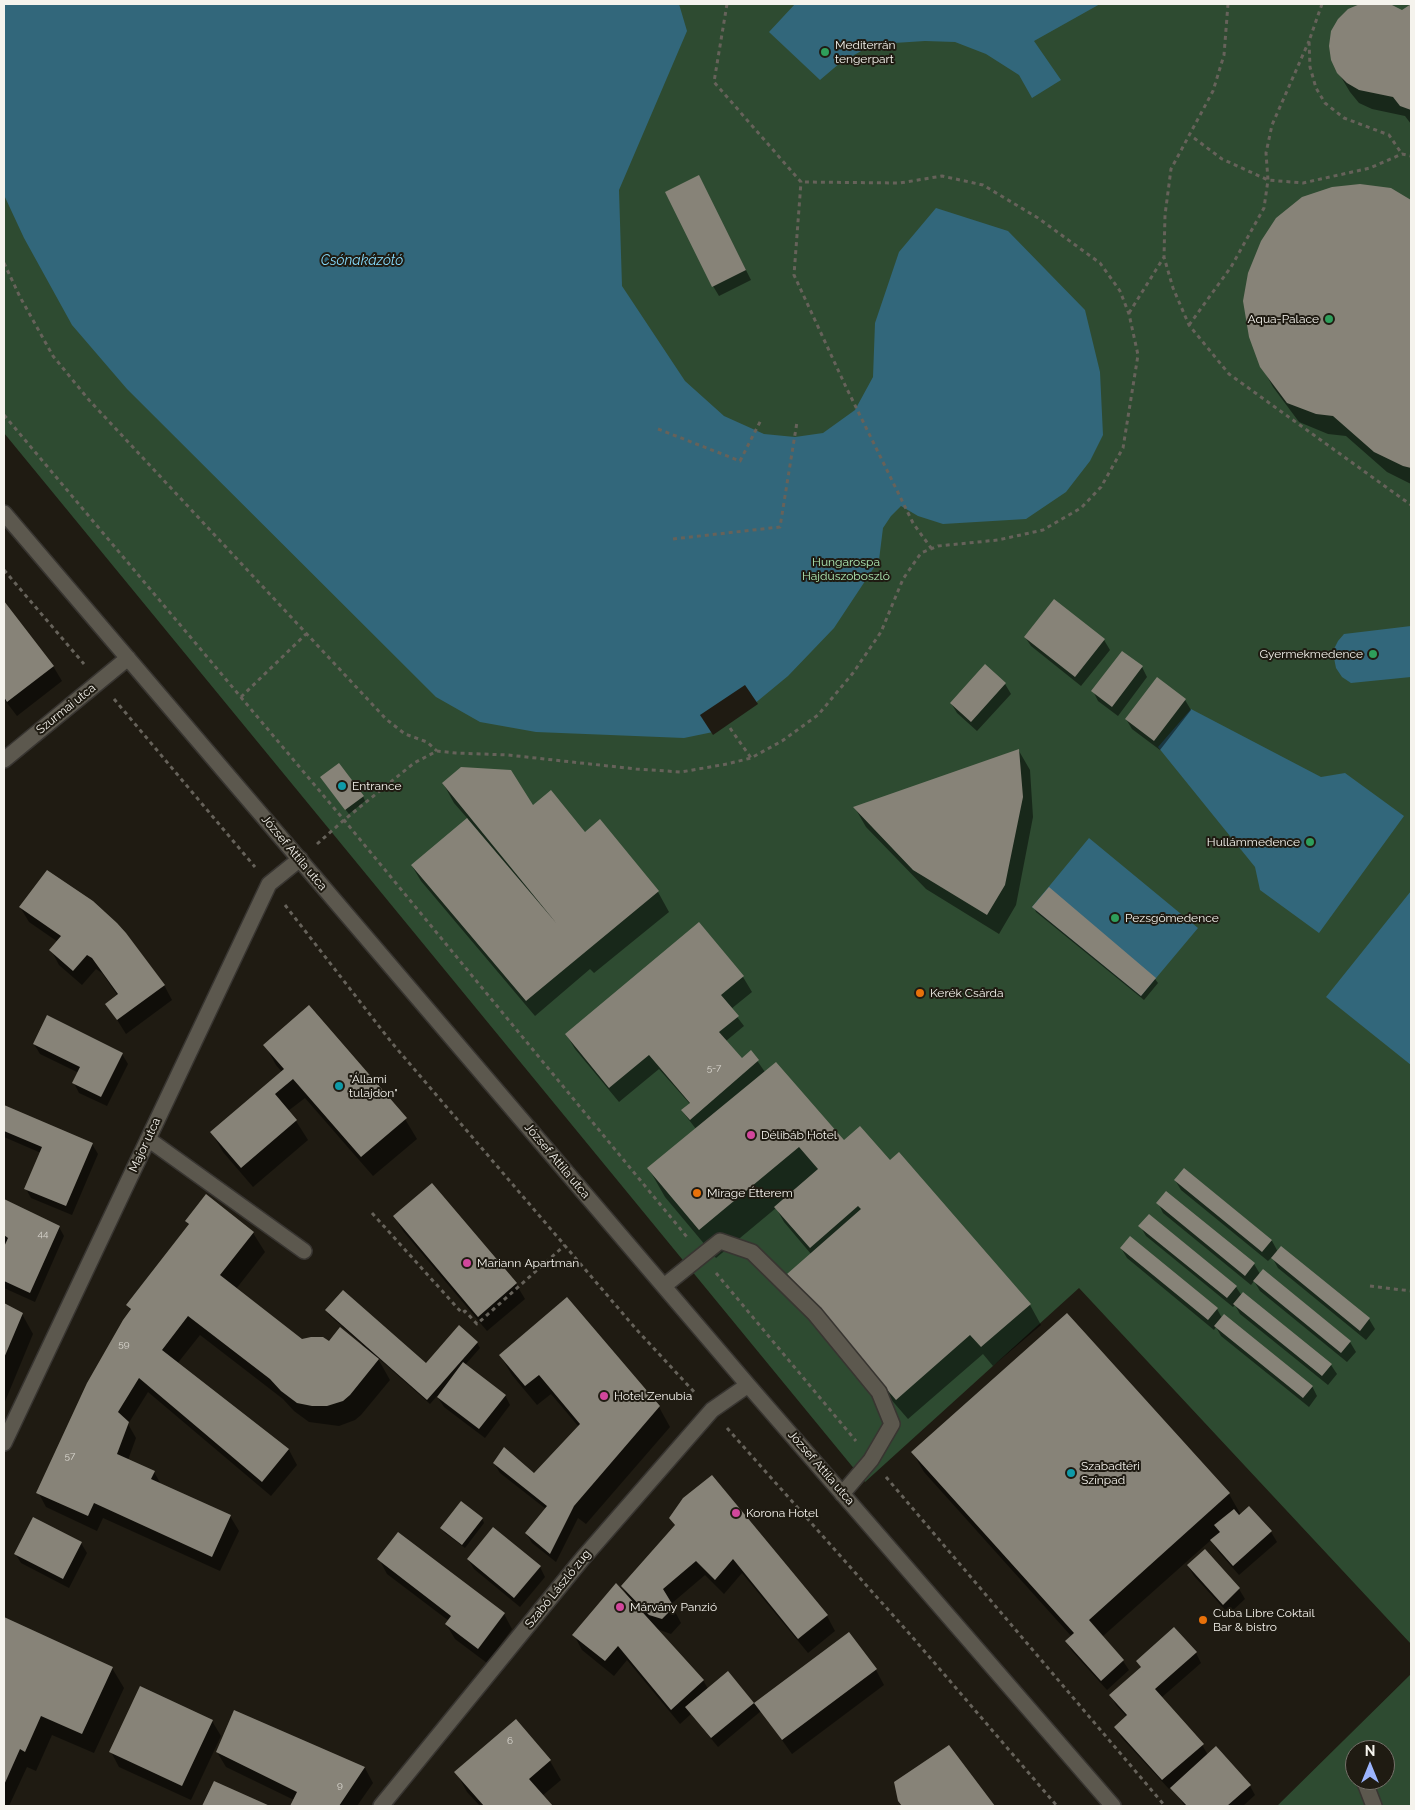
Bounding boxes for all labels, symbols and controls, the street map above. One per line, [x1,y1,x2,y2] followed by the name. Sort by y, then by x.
[835,38,895,66] place label: Mediterrán tengerpart
[819,46,831,58] marker: Mediterrán tengerpart
[321,253,403,269] water label: Csónakázótó
[1248,312,1319,326] place label: Aqua-Palace
[1323,313,1335,325] marker: Aqua-Palace
[802,555,890,583] park label: Hungarospa Hajdúszoboszló
[1259,647,1363,661] place label: Gyermekmedence
[1367,648,1379,660] marker: Gyermekmedence
[34,681,98,737] street label: Szurmai utca
[352,779,401,793] place label: Entrance
[336,780,348,792] marker: Entrance
[258,812,330,894] street label: József Attila utca
[1207,835,1300,849] place label: Hullámmedence
[1304,836,1316,848] marker: Hullámmedence
[1125,911,1219,925] place label: Pezsgőmedence
[1109,912,1121,924] marker: Pezsgőmedence
[930,986,1003,1000] place label: Kerék Csárda
[914,987,926,999] marker: Kerék Csárda
[707,1062,721,1074] house number: 5-7
[349,1072,398,1100] place label: "Állami tulajdon"
[333,1080,345,1092] marker: "Állami tulajdon"
[126,1116,164,1174] street label: Major utca
[521,1120,593,1202] street label: József Attila utca
[761,1128,837,1142] place label: Délibáb Hotel
[745,1129,757,1141] marker: Délibáb Hotel
[707,1186,793,1200] place label: Mirage Étterem
[691,1187,703,1199] marker: Mirage Étterem
[38,1228,48,1240] house number: 44
[477,1256,579,1270] place label: Mariann Apartman
[461,1257,473,1269] marker: Mariann Apartman
[118,1338,130,1350] house number: 59
[614,1389,692,1403] place label: Hotel Zenubia
[598,1390,610,1402] marker: Hotel Zenubia
[785,1428,857,1508] street label: József Attila utca
[65,1450,75,1462] house number: 57
[1081,1459,1140,1487] place label: Szabadtéri Színpad
[1065,1467,1077,1479] marker: Szabadtéri Színpad
[746,1506,818,1520] place label: Korona Hotel
[730,1507,742,1519] marker: Korona Hotel
[522,1547,594,1631] street label: Szabó László zug
[630,1600,717,1614] place label: Márvány Panzió
[614,1601,626,1613] marker: Márvány Panzió
[1213,1606,1315,1634] place label: Cuba Libre Coktail Bar & bistro
[1197,1614,1209,1626] marker: Cuba Libre Coktail Bar & bistro
[507,1735,513,1747] house number: 6
[1345,1740,1395,1790] north arrow
[1365,1743,1375,1759] text: N
[337,1779,343,1791] house number: 9

